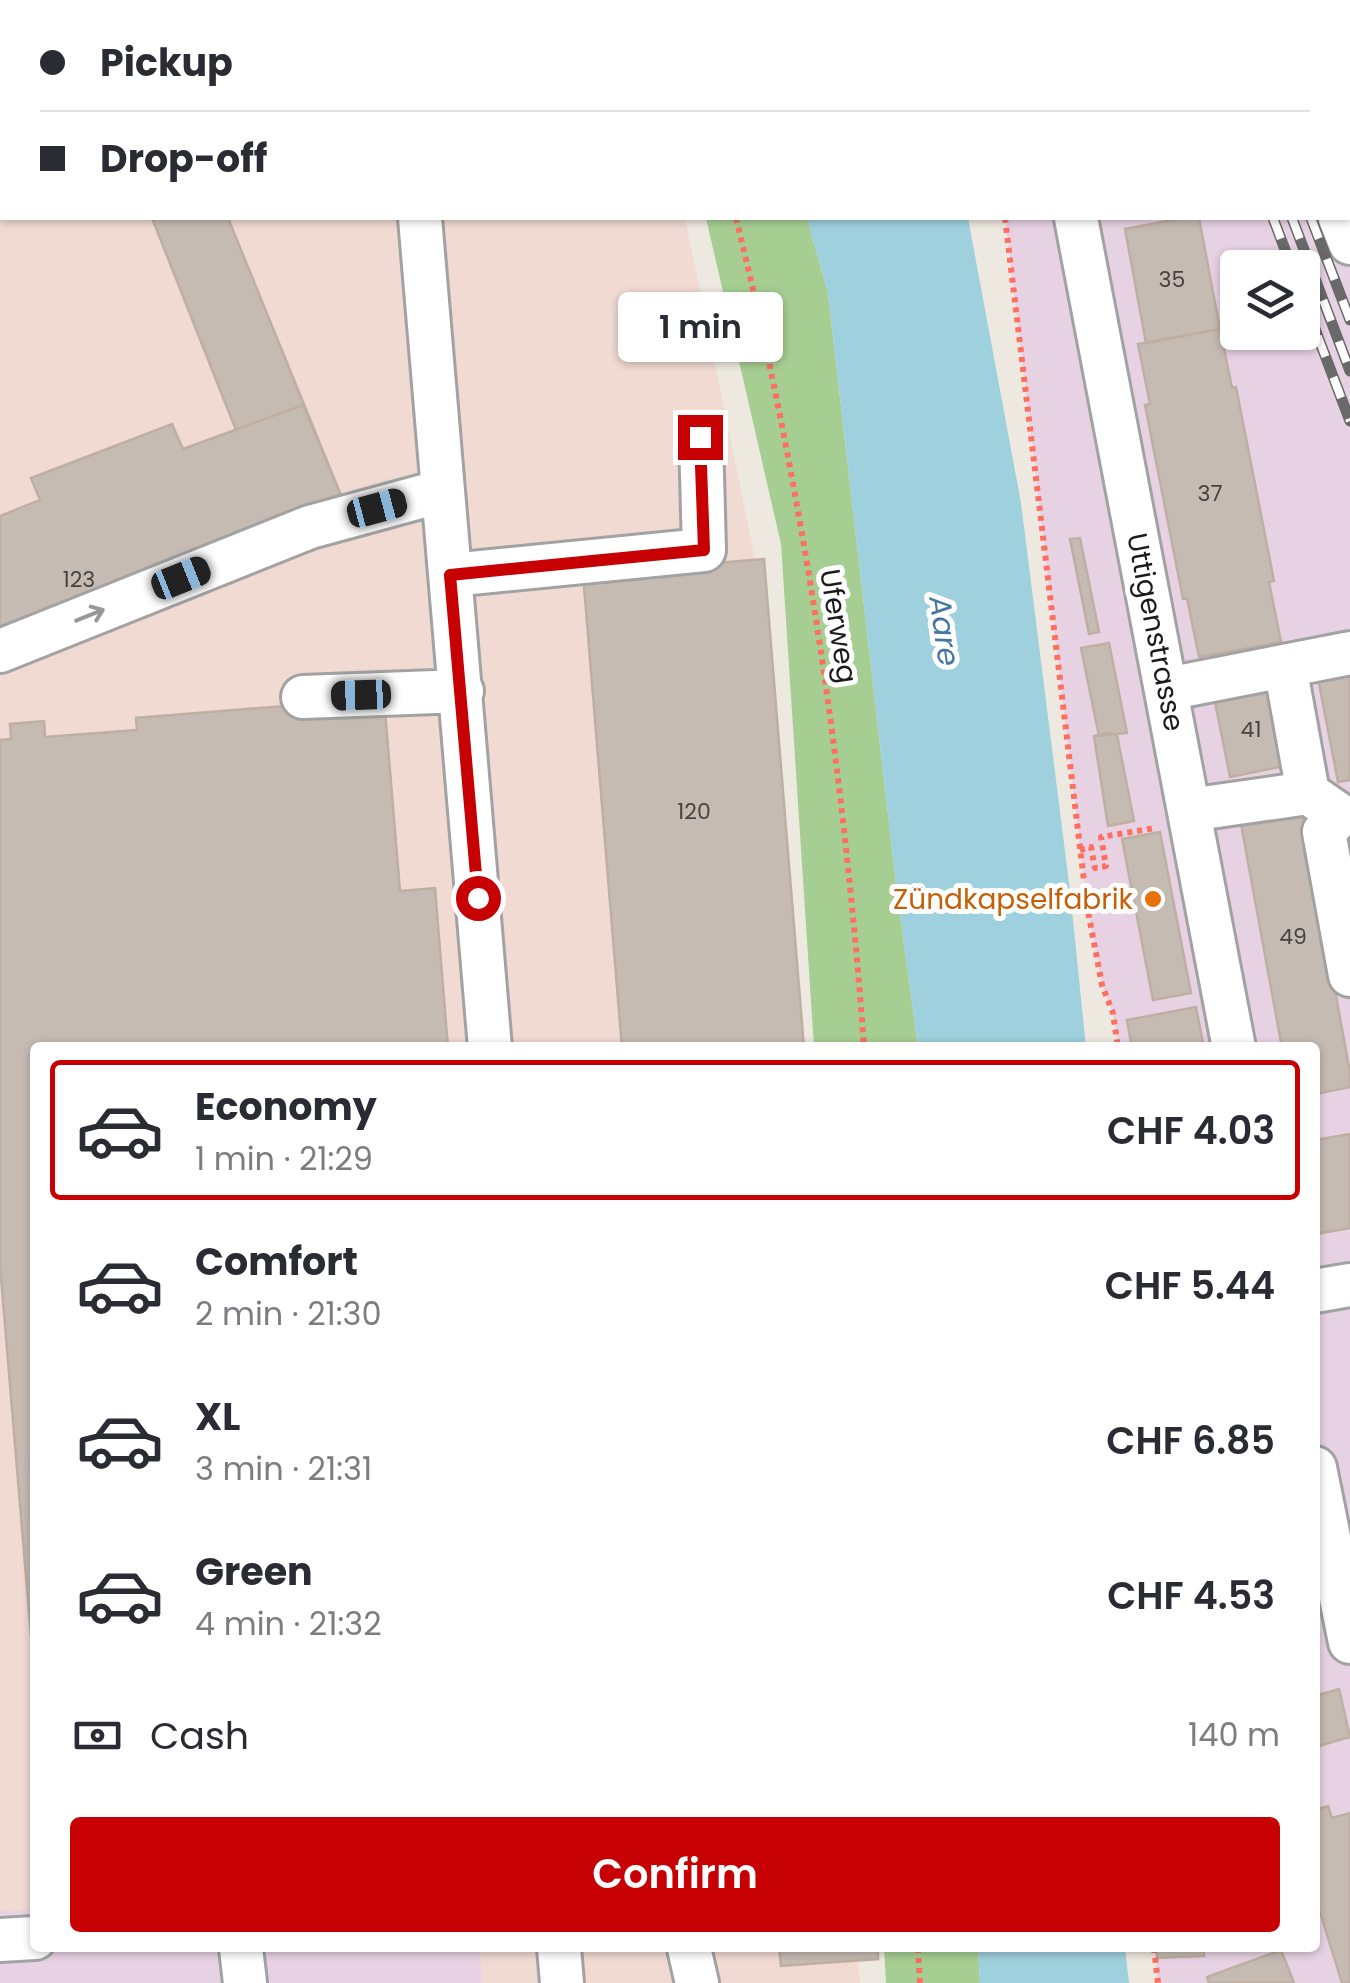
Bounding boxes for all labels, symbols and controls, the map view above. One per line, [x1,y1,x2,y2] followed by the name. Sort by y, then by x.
[100,36,233,89] text: Pickup
[100,132,268,185] text: Drop-off
[1220,250,1320,350] map controls
[1220,250,1320,350] button: layers
[1159,264,1185,295] house number: 35
[618,292,782,362] callout: 1 min
[659,304,742,349] text: 1 min
[678,415,723,460] route end
[1198,478,1222,509] house number: 37
[344,486,410,530] car
[1117,530,1194,735] street label: Uttigenstrasse
[148,553,214,603] car
[63,564,95,595] house number: 123
[810,566,867,686] street label: Uferweg
[918,592,971,669] water label: Aare
[75,604,105,622] one-way arrow
[330,679,392,711] car
[1241,714,1261,745] house number: 41
[677,796,711,827] house number: 120
[456,876,501,921] route start
[893,880,1134,919] place label: Zündkapselfabrik
[1142,888,1164,910] marker: Zündkapselfabrik
[1279,921,1307,952] house number: 49
[195,1080,377,1133] text: Economy
[75,1085,165,1175] icon: car
[1107,1104,1275,1157] text: CHF 4.03
[195,1136,373,1181] text: 1 min · 21:29
[195,1235,358,1288] text: Comfort
[75,1240,165,1330] icon: car
[1105,1259,1275,1312] text: CHF 5.44
[195,1291,382,1336] text: 2 min · 21:30
[195,1390,240,1443] text: XL
[75,1395,165,1485] icon: car
[1106,1414,1275,1467] text: CHF 6.85
[195,1446,372,1491] text: 3 min · 21:31
[195,1545,313,1598] text: Green
[75,1550,165,1640] icon: car
[1107,1569,1275,1622] text: CHF 4.53
[195,1601,382,1646] text: 4 min · 21:32
[70,1708,125,1763] icon: cash
[150,1709,249,1762] text: Cash
[1188,1712,1280,1757] text: 140 m
[70,1817,1280,1932] button: Confirm

